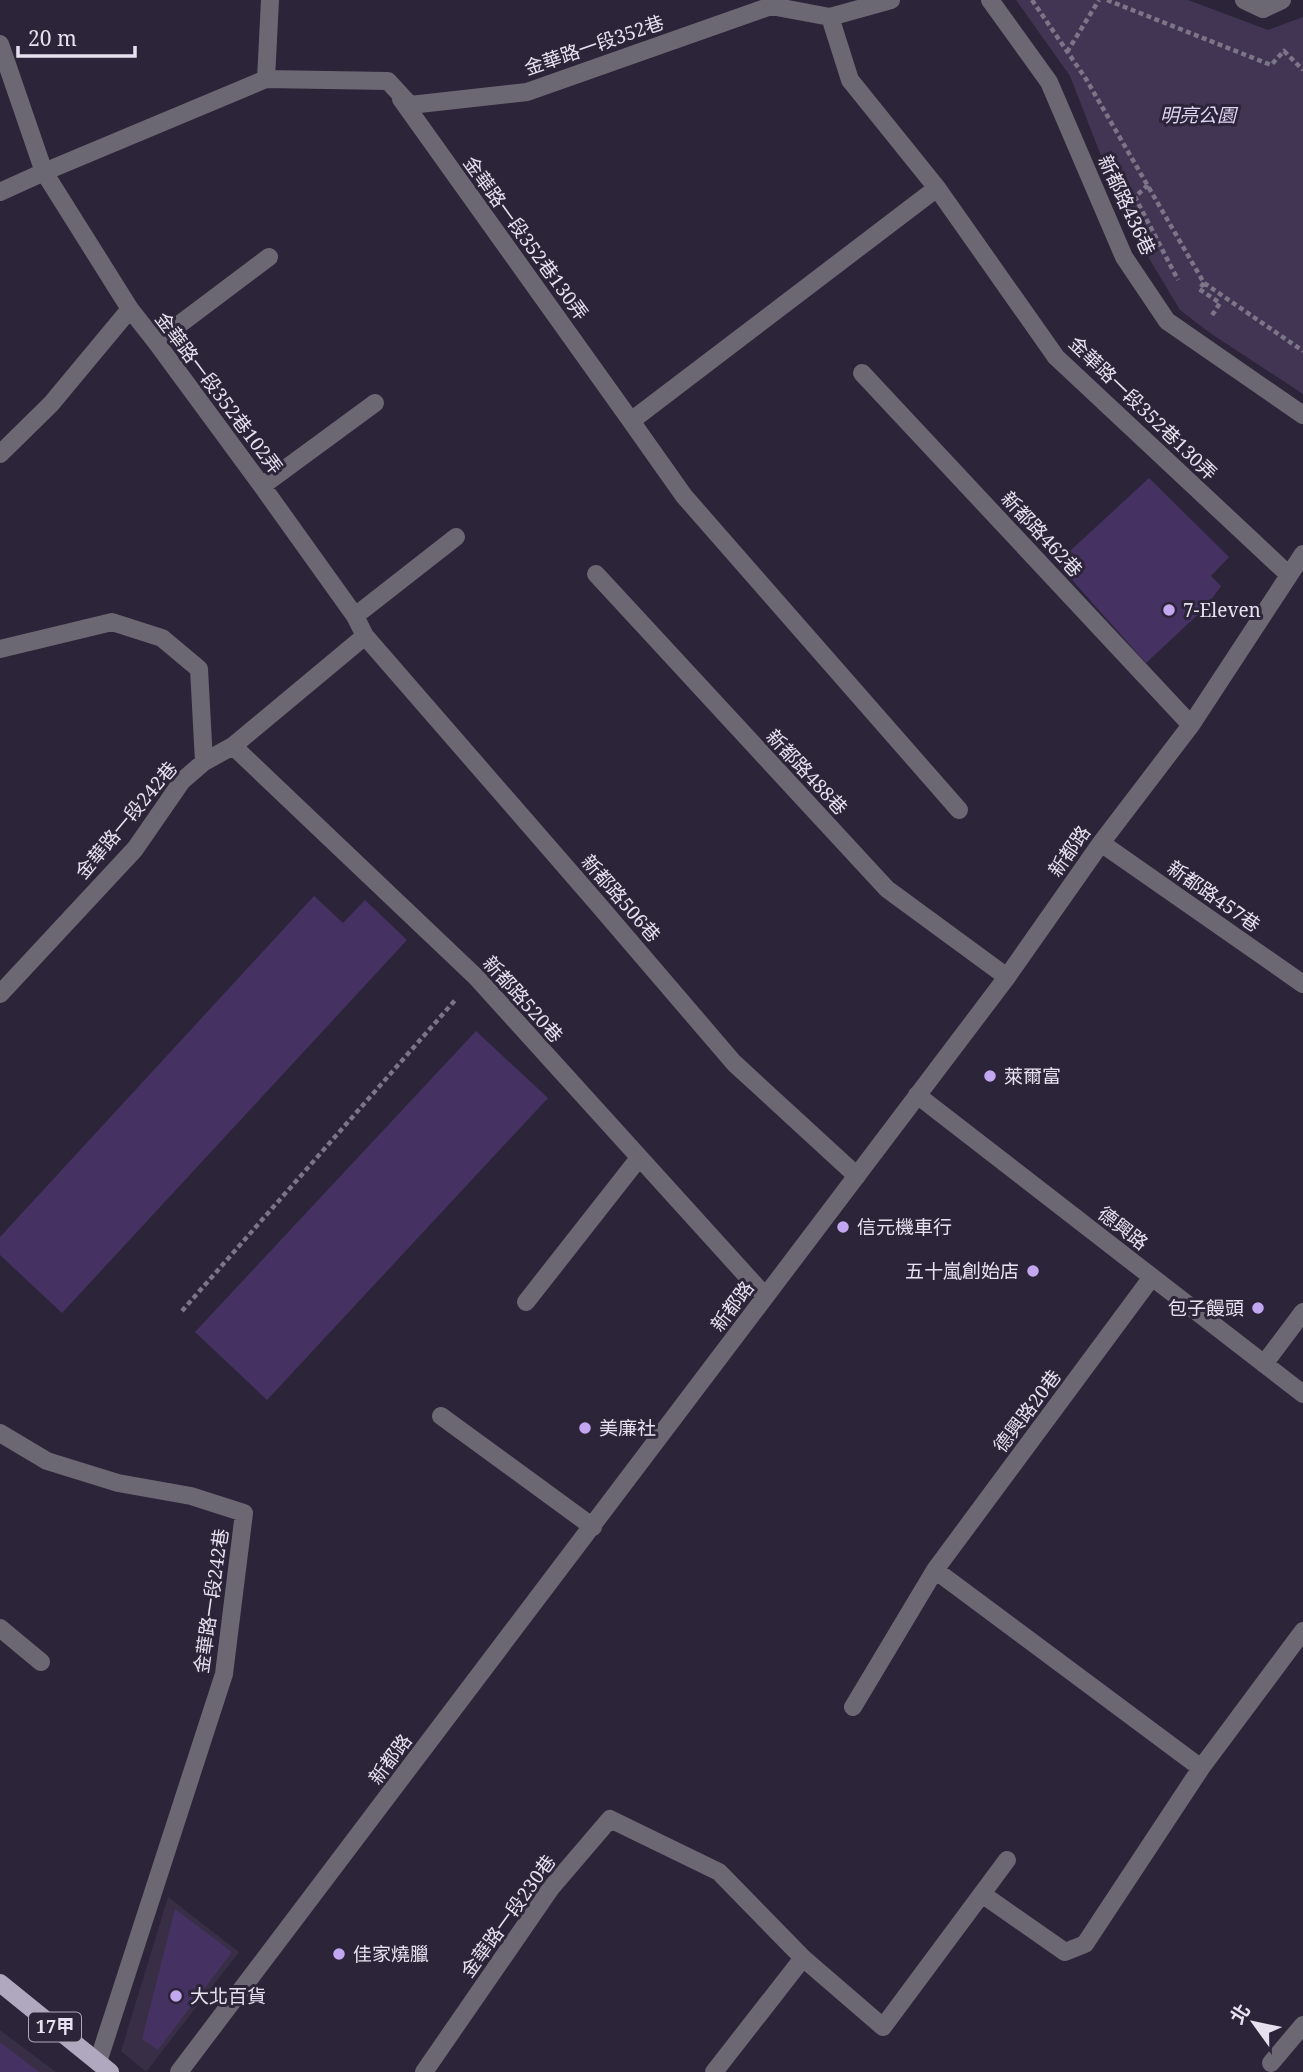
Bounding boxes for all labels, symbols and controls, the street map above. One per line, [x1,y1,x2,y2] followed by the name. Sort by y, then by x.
[521,9,667,81] street label: 金華路一段352巷
[18,14,135,58] scale bar
[28,24,77,52] text: 20 m
[1160,102,1239,128] park label: 明亮公園
[458,151,594,325] street label: 金華路一段352巷130弄
[1092,151,1162,259] street label: 新都路436巷
[149,307,289,479] street label: 金華路一段352巷102弄
[1063,330,1223,486] street label: 金華路一段352巷130弄
[996,486,1088,582] street label: 新都路462巷
[1183,597,1261,623] place label: 7-Eleven
[1161,602,1177,618] marker: 7-Eleven
[761,724,853,820] street label: 新都路488巷
[69,756,183,884] street label: 金華路一段242巷
[1042,820,1096,882] street label: 新都路
[576,849,666,947] street label: 新都路506巷
[1162,854,1266,938] street label: 新都路457巷
[477,950,569,1048] street label: 新都路520巷
[1004,1063,1061,1089] place label: 萊爾富
[982,1068,998,1084] marker: 萊爾富
[1093,1200,1153,1256] street label: 德興路
[857,1214,952,1240] place label: 信元機車行
[835,1219,851,1235] marker: 信元機車行
[905,1258,1019,1284] place label: 五十嵐創始店
[1025,1263,1041,1279] marker: 五十嵐創始店
[704,1275,760,1337] street label: 新都路
[1168,1295,1244,1321] place label: 包子饅頭
[1250,1300,1266,1316] marker: 包子饅頭
[987,1364,1067,1458] street label: 德興路20巷
[599,1415,656,1441] place label: 美廉社
[577,1420,593,1436] marker: 美廉社
[188,1527,234,1675] street label: 金華路一段242巷
[362,1728,418,1790] street label: 新都路
[455,1849,561,1983] street label: 金華路一段230巷
[353,1941,429,1967] place label: 佳家燒臘
[331,1946,347,1962] marker: 佳家燒臘
[190,1983,266,2009] place label: 大北百貨
[168,1988,184,2004] marker: 大北百貨
[1219,1988,1289,2058] north arrow
[1224,1999,1256,2029] text: 北
[29,2012,81,2041] road number: 17甲

